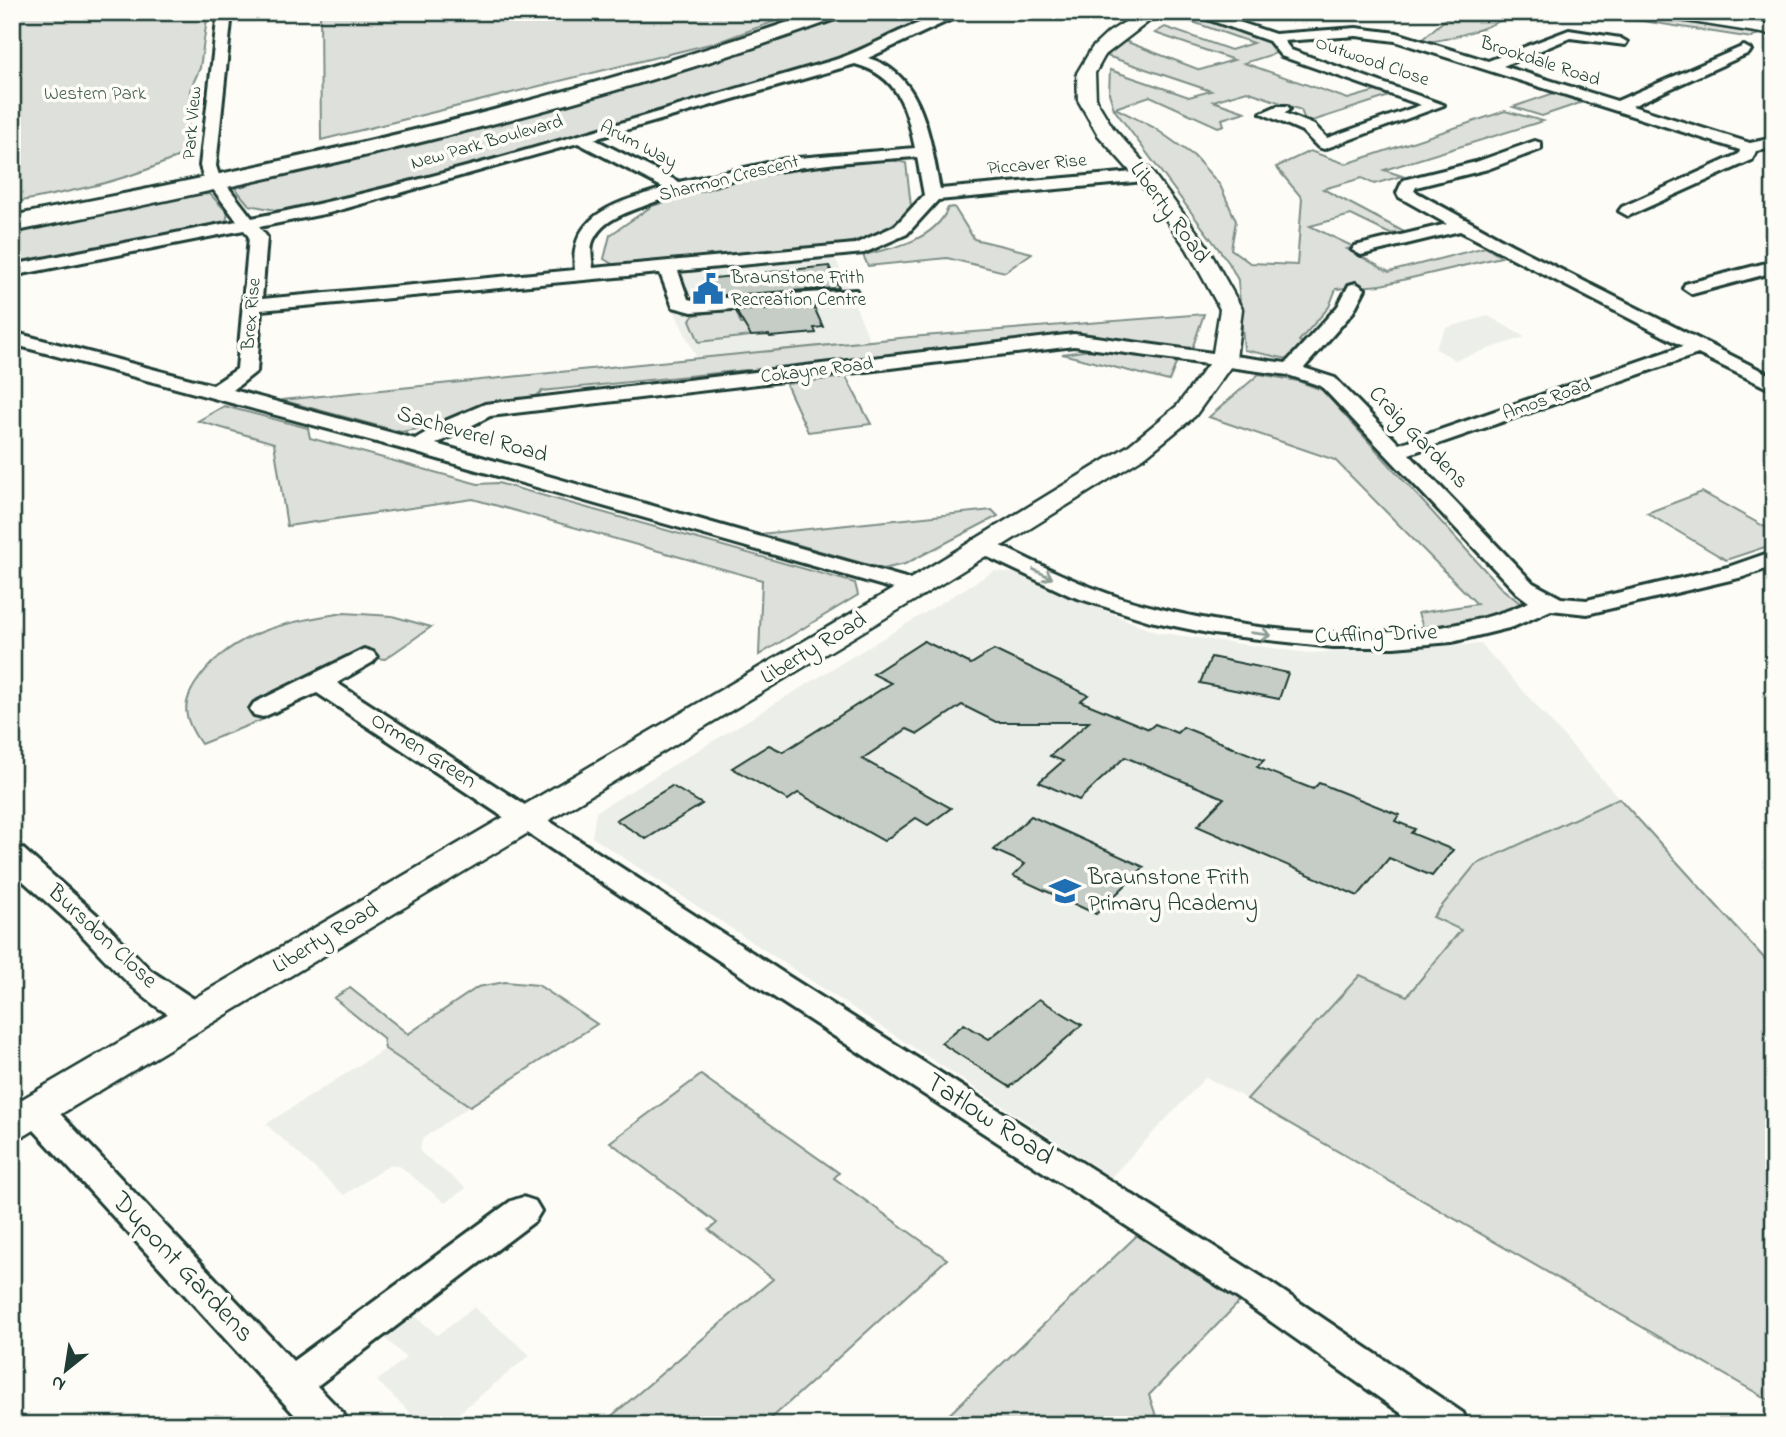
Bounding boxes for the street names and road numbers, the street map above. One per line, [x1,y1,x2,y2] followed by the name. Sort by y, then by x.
[1311,30,1433,94] street label: Outwood Close
[1475,30,1604,94] street label: Brookdale Road
[176,85,210,161] street label: Park View
[408,108,566,178] street label: New Park Boulevard
[594,114,681,177] street label: Arum Way
[986,147,1088,183] street label: Piccaver Rise
[656,148,802,209] street label: Sharmon Crescent
[1119,155,1217,272] street label: Liberty Road
[235,276,269,352] street label: Brex Rise
[759,351,875,392] street label: Cokayne Road
[1499,372,1595,428] street label: Amos Road
[1359,379,1476,498] street label: Craig Gardens
[393,398,551,472] street label: Sacheverel Road
[755,604,874,695] street label: Liberty Road
[1314,616,1439,655] street label: Cuffling Drive
[363,704,483,798] street label: Ormen Green
[39,877,165,997] street label: Bursdon Close
[267,893,386,984] street label: Liberty Road
[917,1063,1062,1177] street label: Tatlow Road
[100,1182,263,1353] street label: Dupont Gardens

